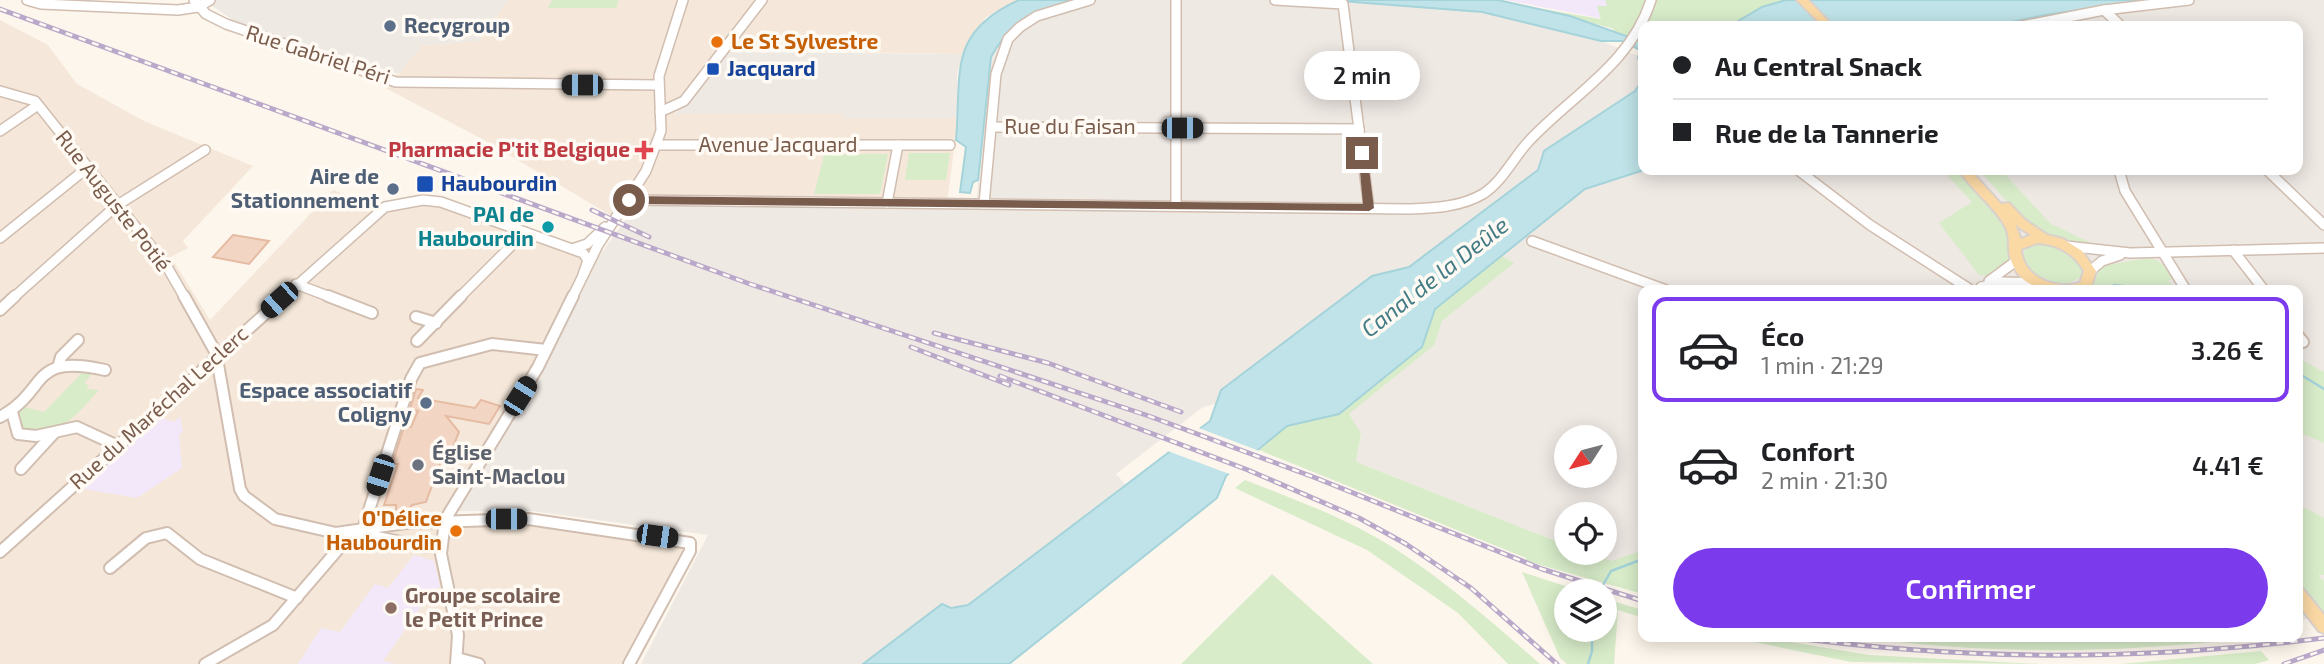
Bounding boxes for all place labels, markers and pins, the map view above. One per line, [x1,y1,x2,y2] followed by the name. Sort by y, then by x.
[404,12,510,38] place label: Recygroup
[382,18,398,34] marker: Recygroup
[731,28,879,54] place label: Le St Sylvestre
[709,34,725,50] marker: Le St Sylvestre
[727,55,816,80] place label: Jacquard
[705,61,721,77] marker: Jacquard
[388,136,630,161] place label: Pharmacie P'tit Belgique
[636,142,652,158] marker: Pharmacie P'tit Belgique
[231,163,379,212] place label: Aire de Stationnement
[441,170,557,195] place label: Haubourdin
[415,174,435,194] marker: Haubourdin
[385,181,401,197] marker: Aire de Stationnement
[418,201,534,250] place label: PAI de Haubourdin
[540,219,556,235] marker: PAI de Haubourdin
[239,377,413,427] place label: Espace associatif Coligny
[418,395,434,411] marker: Espace associatif Coligny
[432,439,566,488] place label: Église Saint-Maclou
[410,457,426,473] marker: Église Saint-Maclou
[326,505,442,554] place label: O'Délice Haubourdin
[448,523,464,539] marker: O'Délice Haubourdin
[405,582,561,631] place label: Groupe scolaire le Petit Prince
[383,600,399,616] marker: Groupe scolaire le Petit Prince

